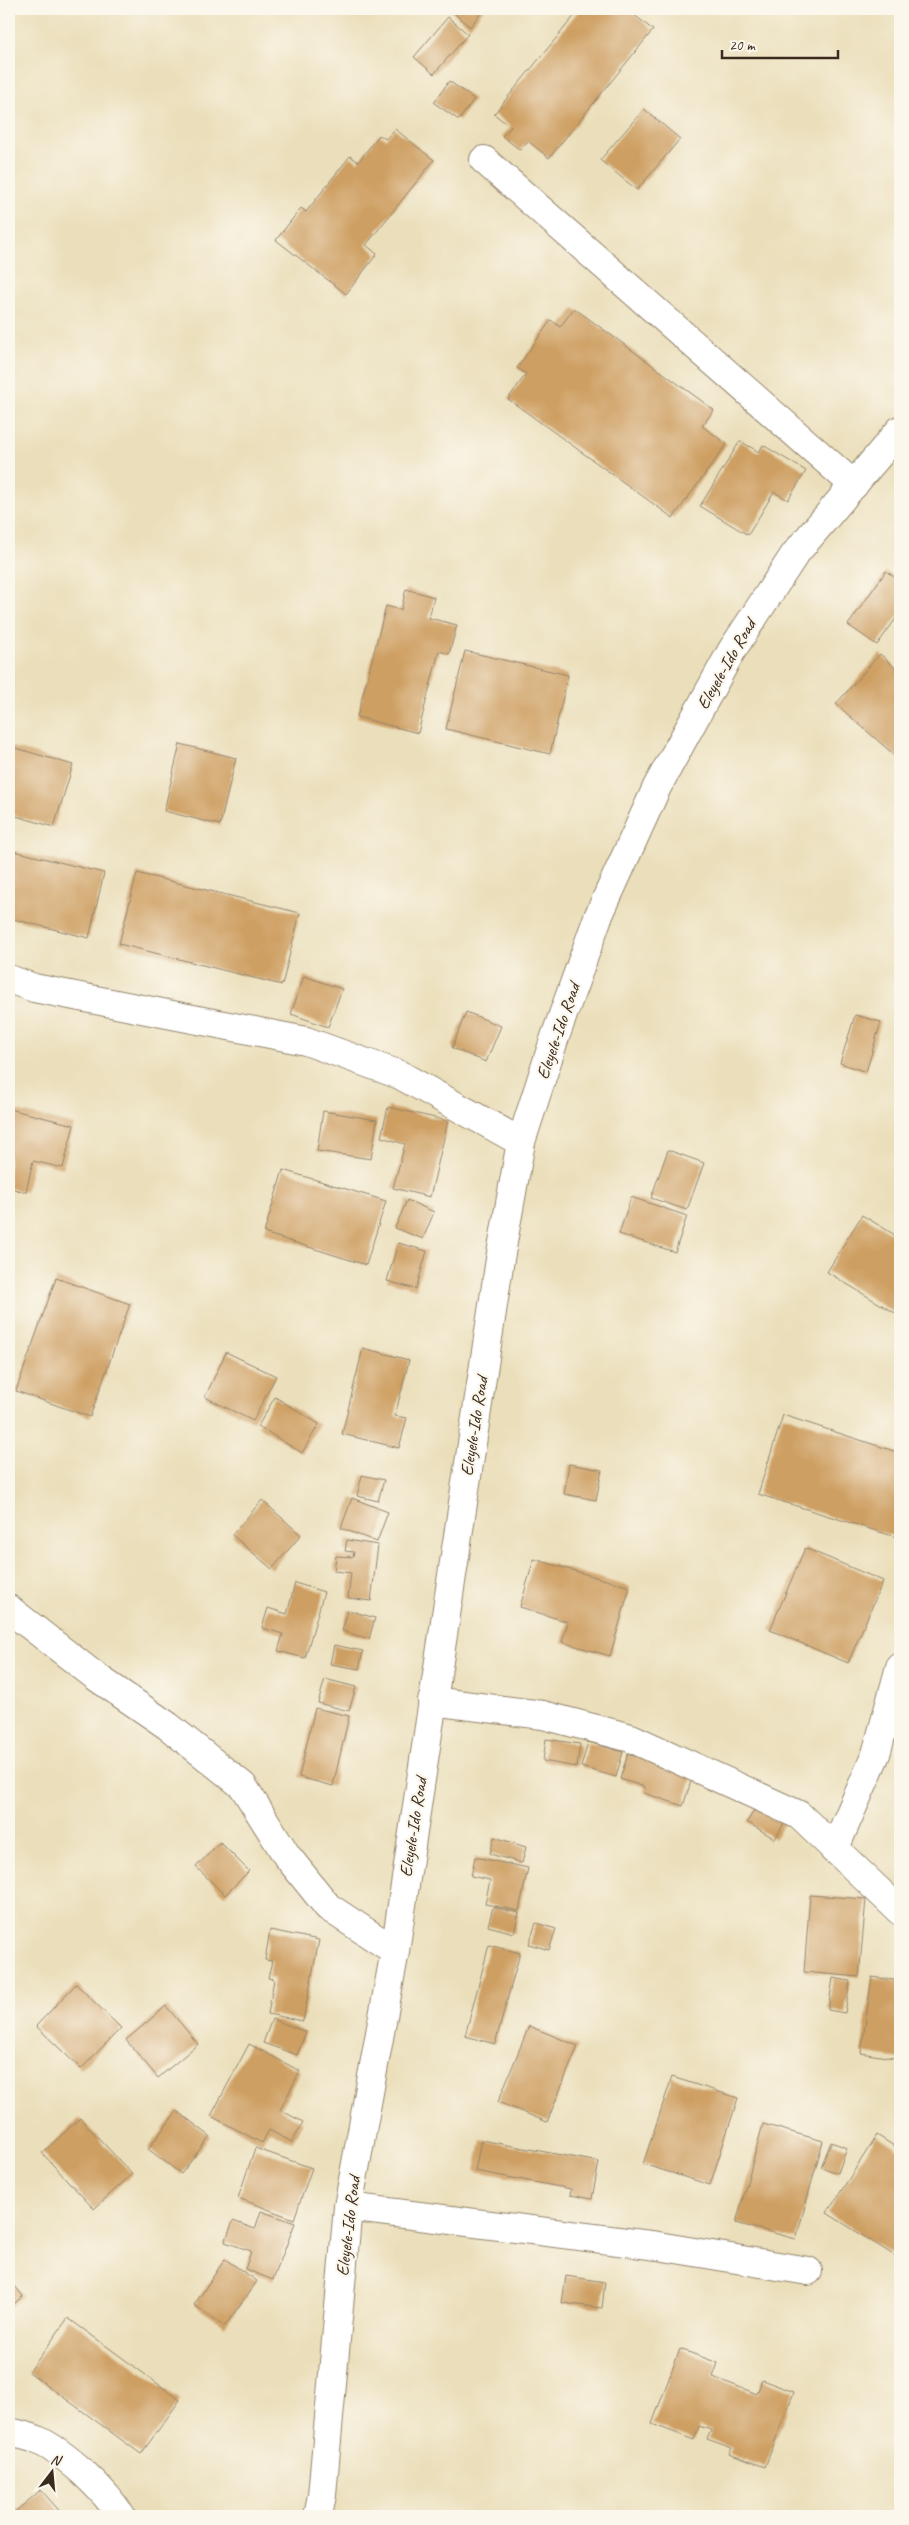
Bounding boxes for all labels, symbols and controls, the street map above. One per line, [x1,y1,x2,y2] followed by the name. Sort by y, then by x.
[722,28,838,60] scale bar
[729,36,756,55] text: 20 m
[691,613,762,713] street label: Eleyele-Ido Road
[531,977,586,1082] street label: Eleyele-Ido Road
[455,1372,493,1477] street label: Eleyele-Ido Road
[394,1773,432,1878] street label: Eleyele-Ido Road
[331,2172,365,2277] street label: Eleyele-Ido Road
[28,2448,78,2498] north arrow
[49,2451,64,2470] text: N

